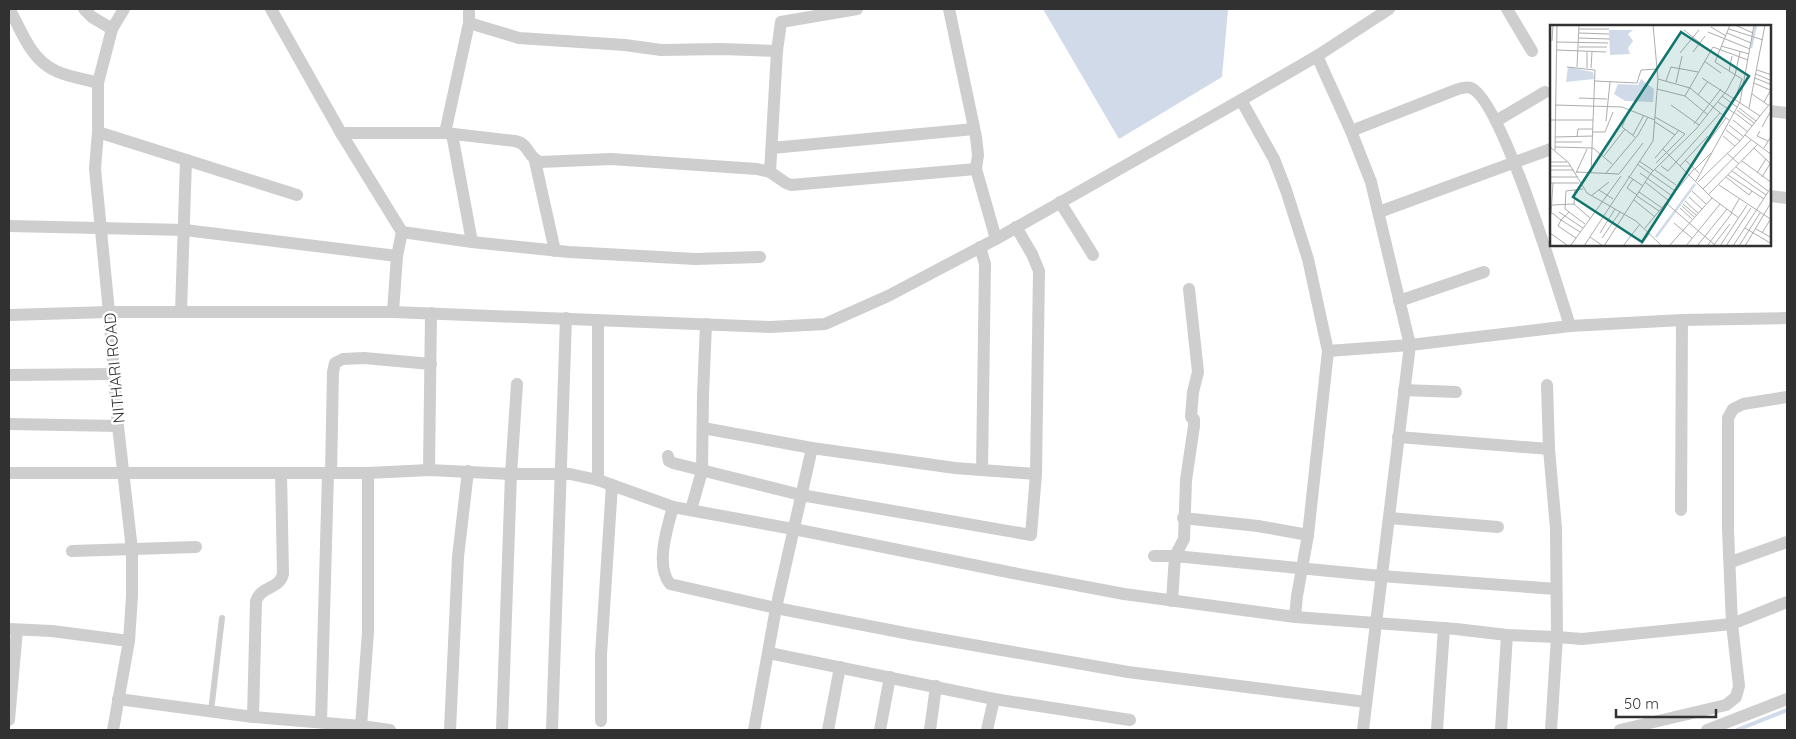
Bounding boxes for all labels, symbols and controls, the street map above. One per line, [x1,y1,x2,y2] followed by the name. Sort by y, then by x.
[1550,25,1771,246] inset map
[99,312,129,424] street label: NITHARI ROAD
[1616,686,1716,718] scale bar
[1624,694,1659,713] text: 50 m

